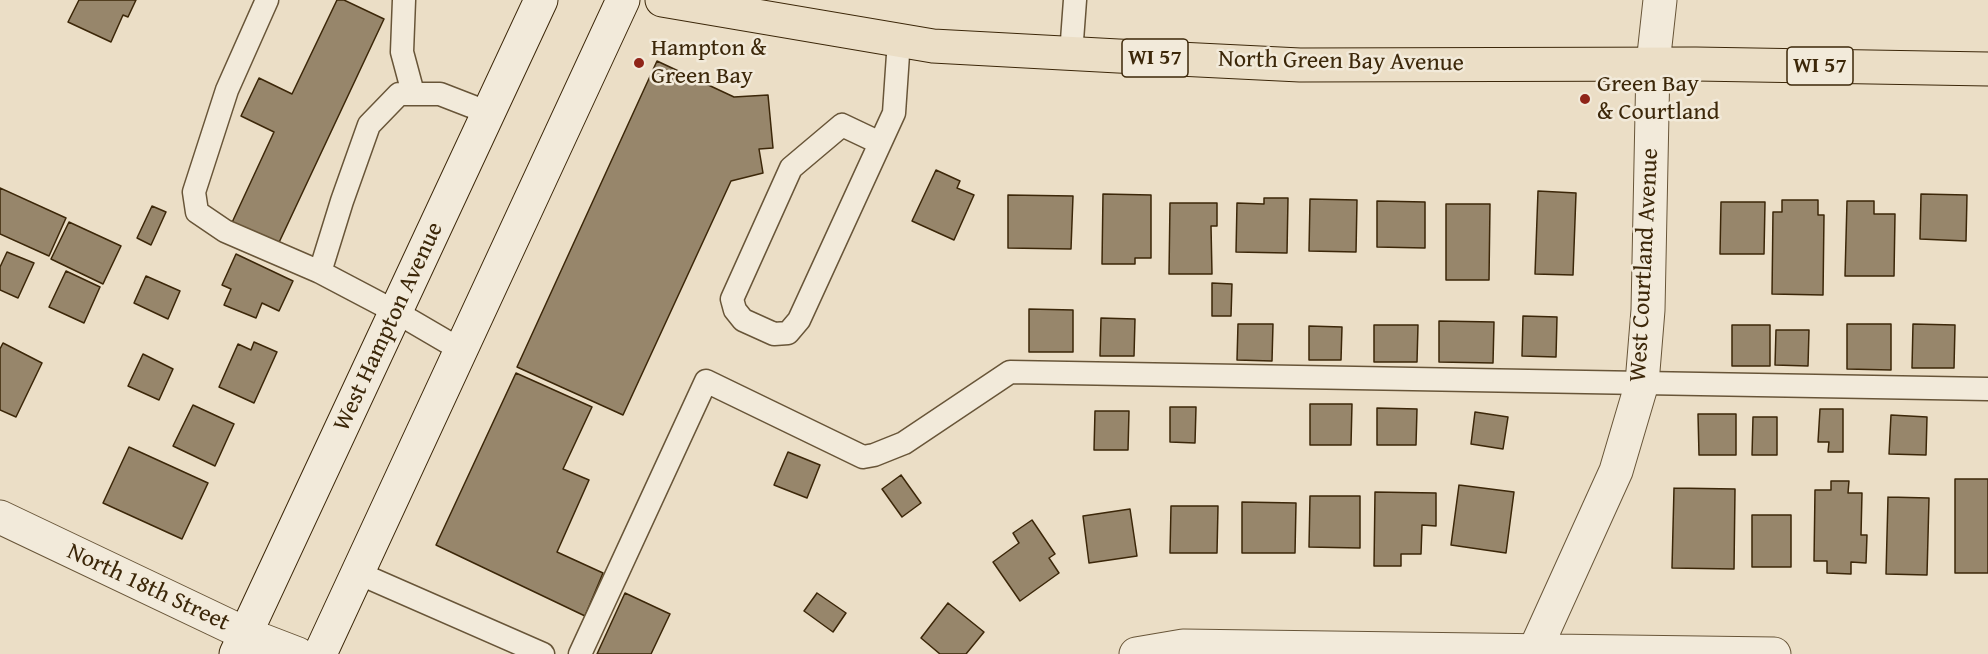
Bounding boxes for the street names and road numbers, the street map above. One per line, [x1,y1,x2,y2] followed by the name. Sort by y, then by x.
[1122,39,1188,77] road number: WI 57
[1218,45,1464,79] street label: North Green Bay Avenue
[1787,47,1853,85] road number: WI 57
[1624,147,1666,383] street label: West Courtland Avenue
[328,218,450,436] street label: West Hampton Avenue
[62,538,234,638] street label: North 18th Street

